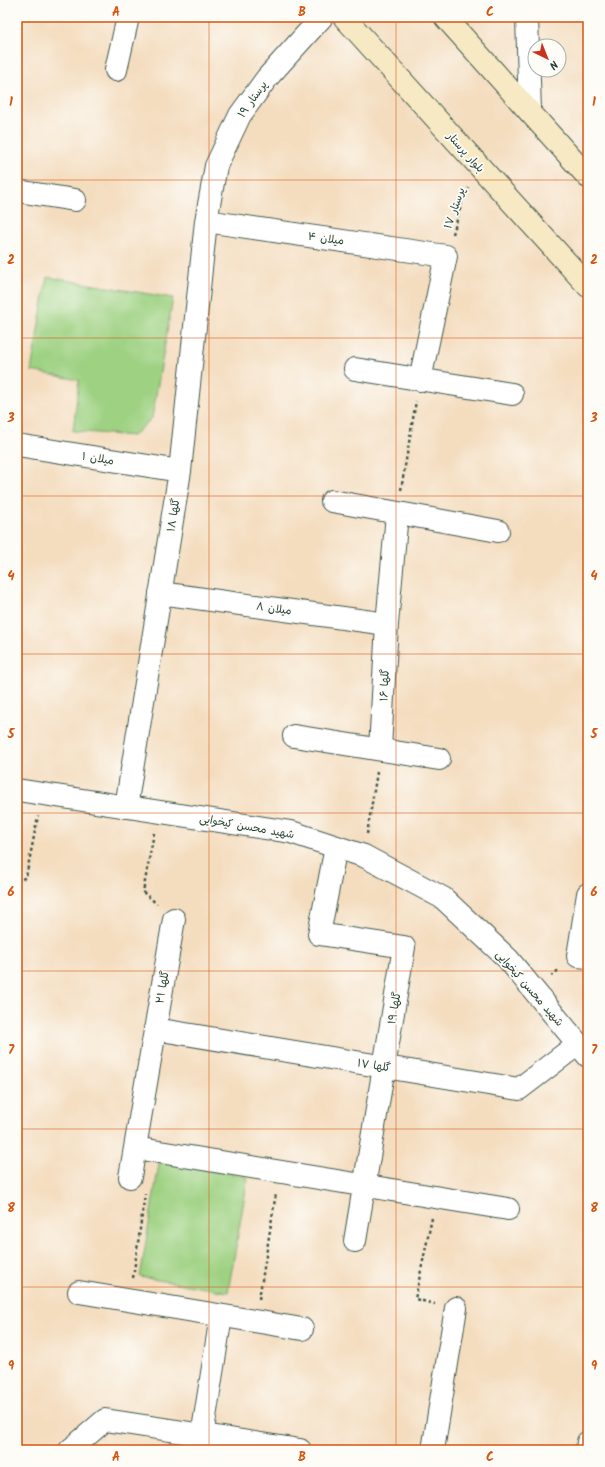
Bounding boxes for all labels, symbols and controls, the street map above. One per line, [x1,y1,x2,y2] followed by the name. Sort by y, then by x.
[112,2,120,23] text: A
[298,2,306,23] text: B
[486,2,494,23] text: C
[527,38,567,78] north arrow
[544,56,562,74] text: N
[233,77,272,122] street label: پرستار ۱۹
[9,92,13,113] text: 1
[592,92,596,113] text: 1
[441,127,489,177] street label: بلوار پرستار
[439,185,470,232] street label: پرستار ۱۷
[307,228,345,250] street label: میلان ۴
[7,250,15,271] text: 2
[590,250,598,271] text: 2
[6,408,15,429] text: 3
[589,408,598,429] text: 3
[81,448,115,470] street label: میلان ۱
[162,497,186,533] street label: گلها ۱۸
[7,566,15,587] text: 4
[590,566,598,587] text: 4
[255,598,293,620] street label: میلان ۸
[375,668,395,702] street label: گلها ۱۶
[7,724,16,745] text: 5
[590,724,599,745] text: 5
[198,810,296,844] street label: شهید محسن کیخوایی
[7,882,15,903] text: 6
[590,882,598,903] text: 6
[491,946,568,1031] street label: شهید محسن کیخوایی
[151,969,175,1005] street label: گلها ۲۱
[383,990,407,1026] street label: گلها ۱۹
[8,1040,15,1061] text: 7
[591,1040,598,1061] text: 7
[356,1054,392,1078] street label: گلها ۱۷
[7,1198,15,1219] text: 8
[590,1198,598,1219] text: 8
[8,1356,15,1377] text: 9
[591,1356,598,1377] text: 9
[112,1447,120,1467] text: A
[298,1447,306,1467] text: B
[486,1447,494,1467] text: C

